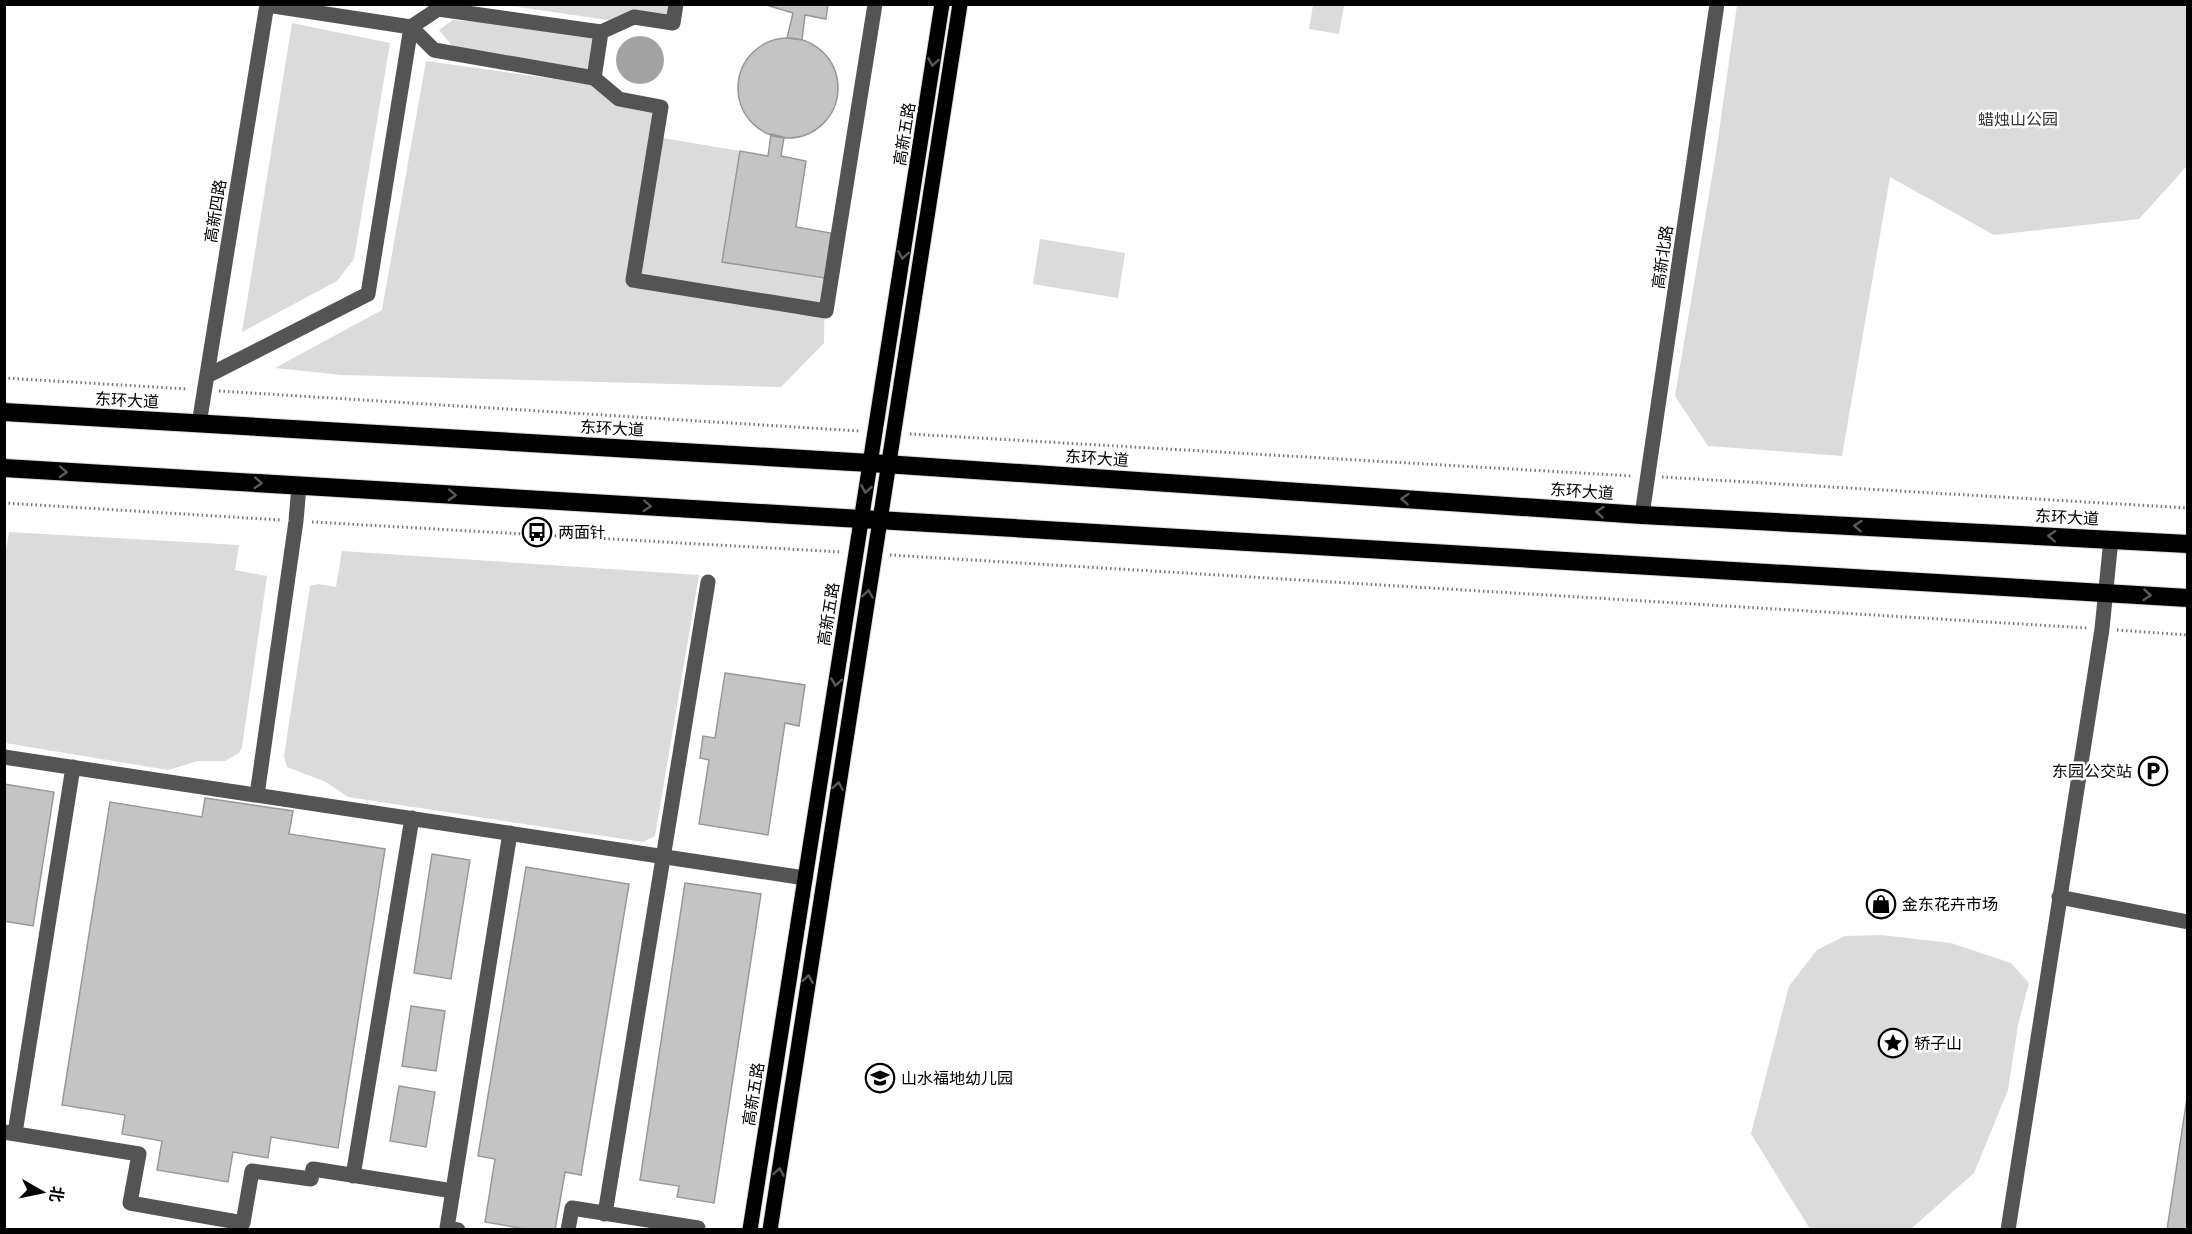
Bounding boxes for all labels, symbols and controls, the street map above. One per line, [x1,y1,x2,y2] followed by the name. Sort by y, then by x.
[928,58,940,67] one-way arrow
[891,101,918,167] street label: 高新五路
[1978,111,2058,128] park label: 蜡烛山公园
[202,178,229,244] street label: 高新四路
[1650,224,1675,290] street label: 高新北路
[897,250,909,260] one-way arrow
[95,390,159,411] street label: 东环大道
[580,418,644,439] street label: 东环大道
[1064,448,1129,469] street label: 东环大道
[58,465,67,478] one-way arrow
[253,477,262,490] one-way arrow
[1549,481,1614,502] street label: 东环大道
[860,484,873,494] one-way arrow
[448,488,457,501] one-way arrow
[1401,492,1410,505] one-way arrow
[642,500,651,513] one-way arrow
[1595,506,1604,519] one-way arrow
[2035,507,2099,528] street label: 东环大道
[521,516,553,548] bus stop icon: 两面针
[1853,520,1862,533] one-way arrow
[558,524,606,541] place label: 两面针
[2048,529,2057,542] one-way arrow
[815,581,842,647] street label: 高新五路
[2143,588,2152,601] one-way arrow
[861,589,873,598] one-way arrow
[830,677,842,686] one-way arrow
[2137,755,2169,787] parking icon: 东园公交站
[2052,763,2132,780] place label: 东园公交站
[831,782,844,792] one-way arrow
[1865,888,1897,920] shop icon: 金东花卉市场
[1902,896,1998,913] place label: 金东花卉市场
[802,974,814,984] one-way arrow
[1877,1027,1909,1059] place icon: 轿子山
[1914,1035,1962,1052] place label: 轿子山
[740,1061,767,1127] street label: 高新五路
[864,1062,896,1094] school or university icon: 山水福地幼儿园
[901,1070,1013,1087] place label: 山水福地幼儿园
[12,1162,72,1222] north arrow
[772,1167,784,1176] one-way arrow
[47,1185,66,1204] text: 北

